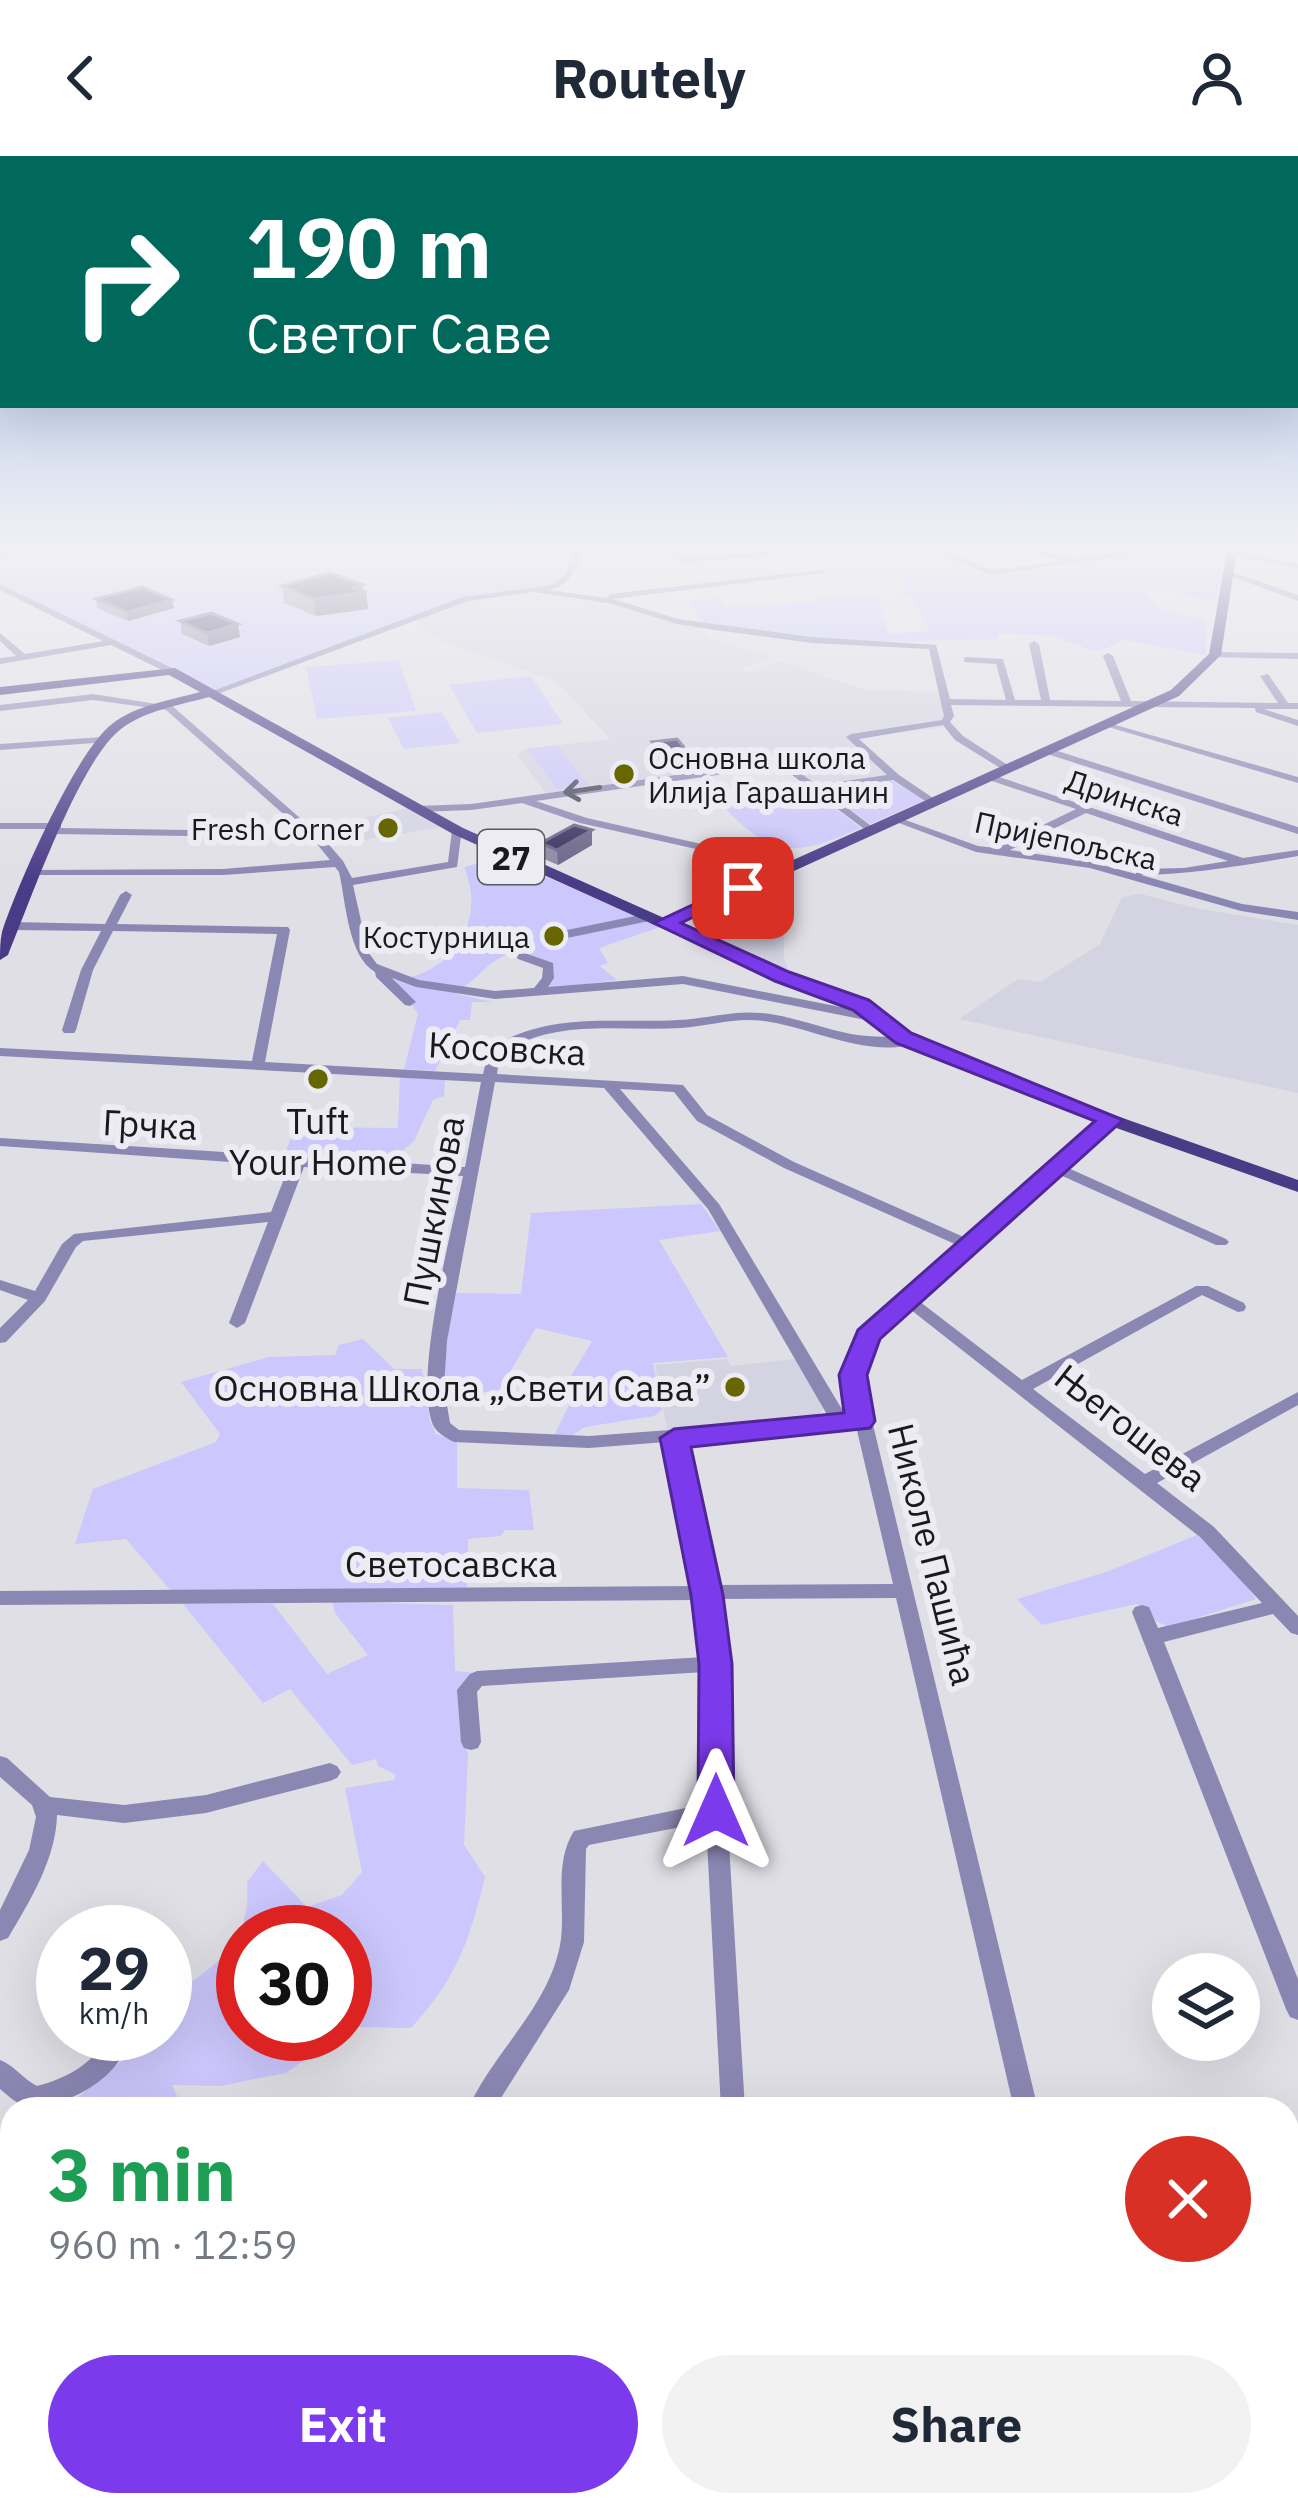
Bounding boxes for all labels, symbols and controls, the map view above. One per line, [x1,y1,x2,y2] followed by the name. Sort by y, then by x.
[552,43,746,113] text: Routely
[48,45,114,111] icon: back
[1184,45,1250,111] icon: person
[246,192,492,301] text: 190 m
[48,204,204,360] icon: right
[246,298,552,368] text: Светог Саве
[648,738,889,811] place label: Основна школа Илија Гарашанин
[1061,760,1189,834] street label: Дринска
[611,761,637,787] marker: Основна школа Илија Гарашанин
[563,780,602,802] one-way arrow
[971,802,1161,878] street label: Пријепољска
[191,809,364,848] place label: Fresh Corner
[375,815,401,841] marker: Fresh Corner
[478,830,544,884] road number: 27
[692,837,794,939] pin
[710,855,776,921] icon: arrive
[363,917,530,956] place label: Костурница
[541,923,567,949] marker: Костурница
[427,1020,587,1076] street label: Косовска
[305,1066,331,1092] marker: Tuft Your Home
[229,1097,407,1185] place label: Tuft Your Home
[101,1098,199,1150] street label: Грчка
[392,1112,474,1310] street label: Пушкинова
[1046,1353,1216,1501] street label: Његошева
[213,1364,711,1411] place label: Основна Школа „Свети Сава”
[722,1374,748,1400] marker: Основна Школа „Свети Сава”
[878,1418,988,1690] street label: Николе Пашића
[345,1540,557,1587] street label: Светосавска
[653,1748,779,1874] position arrow
[216,1905,372,2061] speed limit sign: 30
[78,1928,150,2007] text: 29
[1152,1953,1260,2061] map controls
[1152,1953,1260,2061] button: layers
[79,1993,149,2032] text: km/h
[48,2127,236,2221] text: 3 min
[1125,2136,1251,2262] button: close
[48,2219,298,2270] text: 960 m · 12:59
[48,2355,638,2493] button: Exit
[662,2355,1251,2493] button: Share

